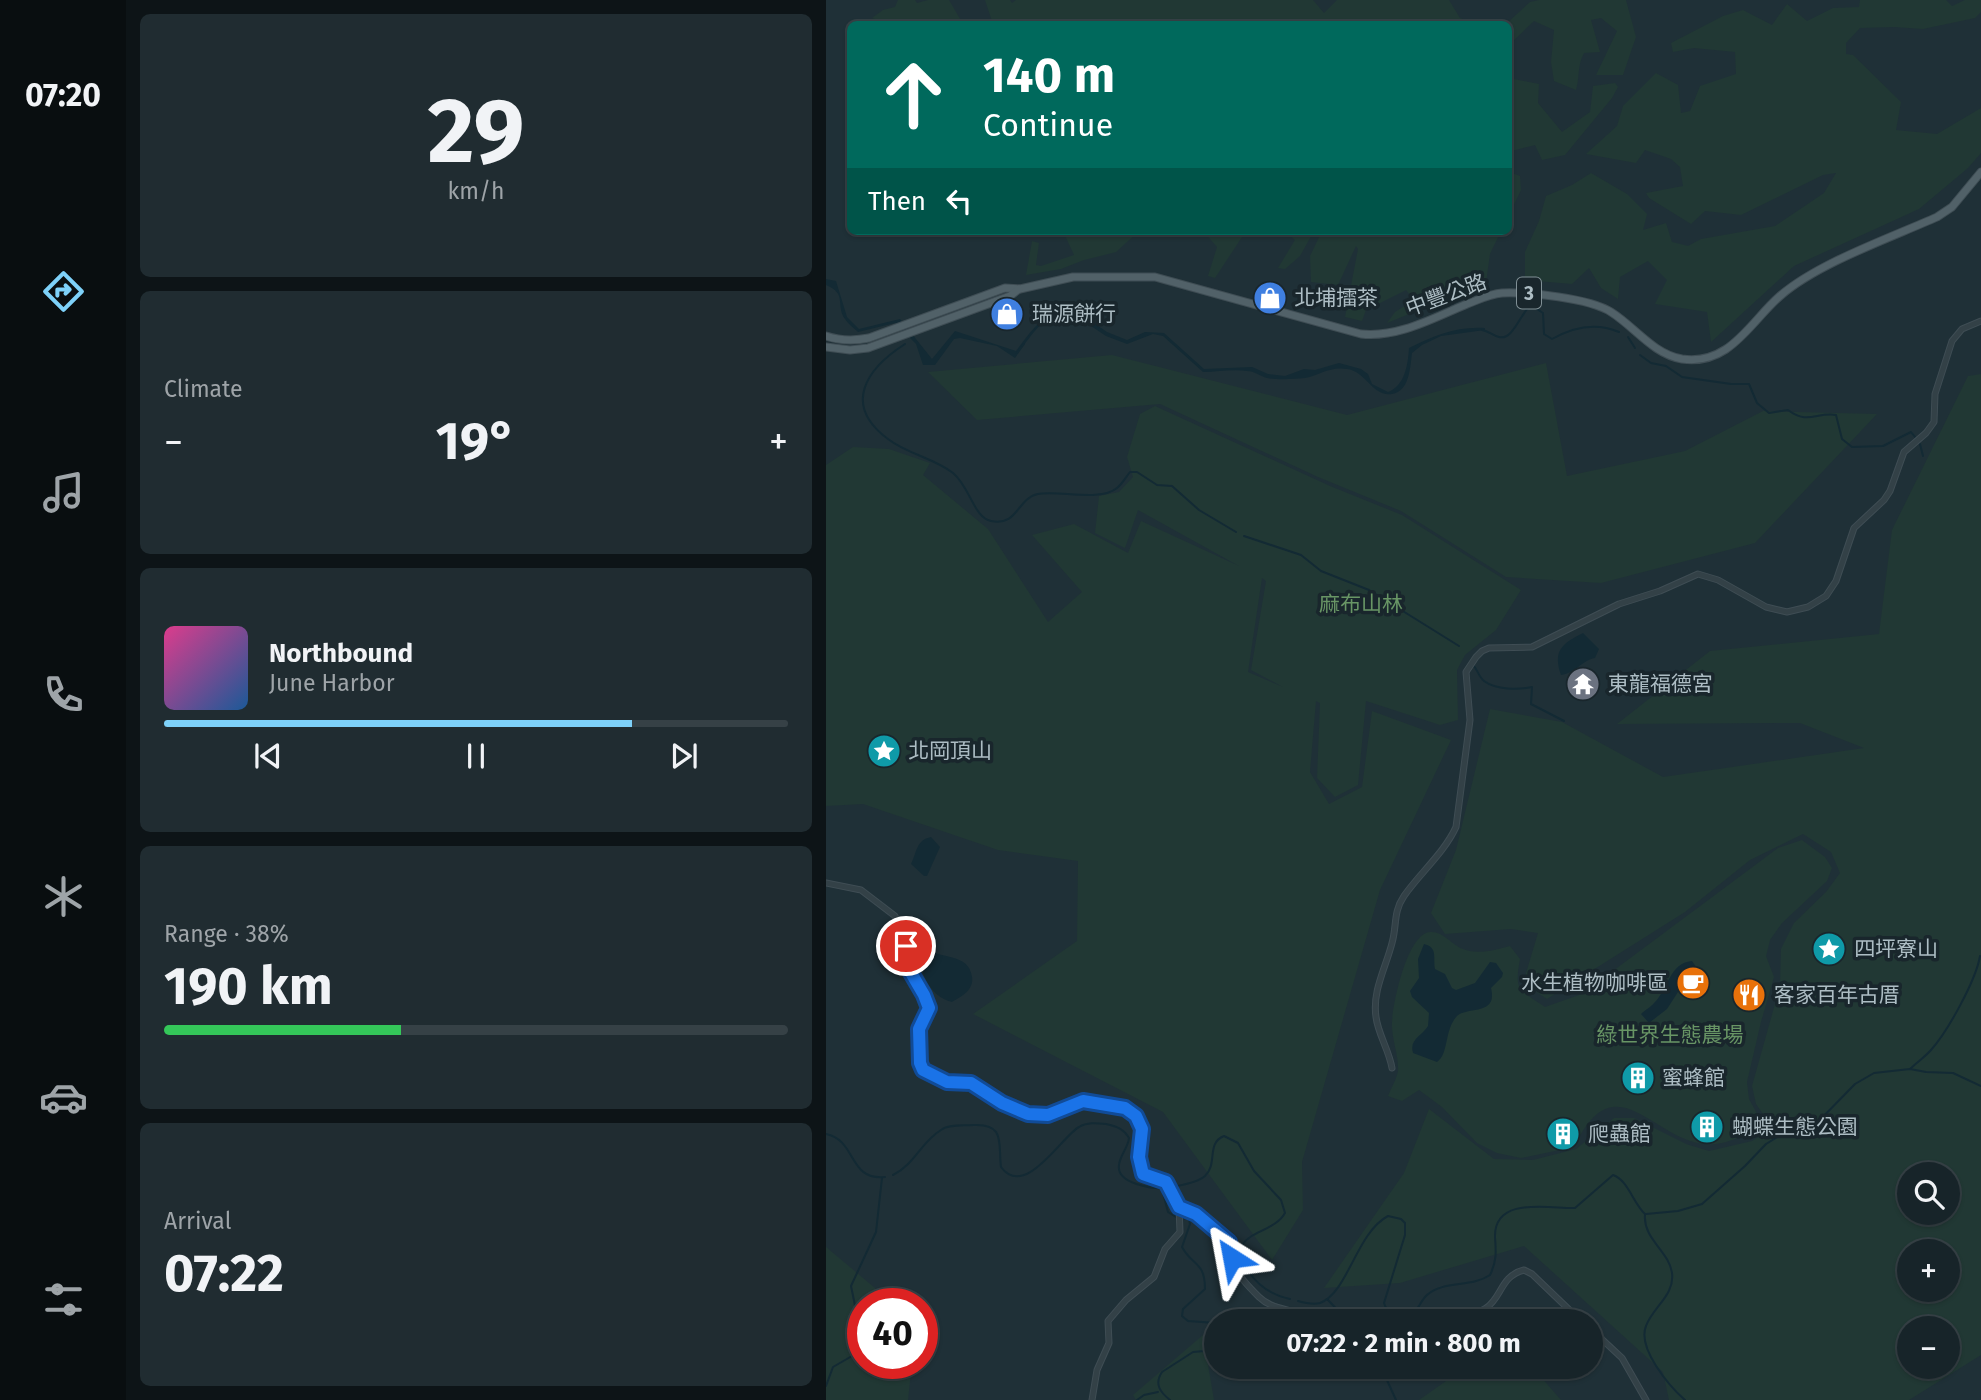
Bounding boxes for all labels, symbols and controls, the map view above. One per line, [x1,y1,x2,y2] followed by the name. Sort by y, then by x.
[983,46,1115,105] text: 140 m
[868,49,959,140] icon: ahead
[25,76,101,114] text: 07:20
[427,77,525,186] text: 29
[983,106,1113,144] text: Continue
[448,177,504,205] text: km/h
[940,182,978,220] icon: left
[868,186,926,217] text: Then
[39,267,88,316] icon: directions
[1402,268,1490,322] street label: 中豐公路
[1517,278,1541,308] road number: 3
[1251,279,1289,317] shop icon: 北埔擂茶
[1294,285,1378,311] place label: 北埔擂茶
[988,295,1026,333] shop icon: 瑞源餅行
[1032,301,1116,327] place label: 瑞源餅行
[164,375,243,403] text: Climate
[436,410,516,473] text: 19°
[164,419,183,465] text: −
[769,419,788,465] text: +
[39,468,88,517] icon: music
[1319,591,1403,617] park label: 麻布山林
[269,638,413,669] text: Northbound
[1564,665,1602,703] temple icon: 東龍福德宮
[269,669,395,697] text: June Harbor
[39,670,88,719] icon: phone
[1608,671,1713,697] place label: 東龍福德宮
[865,732,903,770] place icon: 北岡頂山
[249,737,287,775] icon: previous
[457,737,495,775] icon: pause
[665,737,703,775] icon: next
[908,738,992,764] place label: 北岡頂山
[39,872,88,921] icon: climate
[876,916,936,976] pin
[164,920,289,948] text: Range · 38%
[887,927,925,965] icon: arrive
[1810,930,1848,968] place icon: 四坪寮山
[1854,936,1938,962] place label: 四坪寮山
[164,955,333,1018] text: 190 km
[1674,964,1712,1002] cafe icon: 水生植物咖啡區
[1521,970,1668,996] place label: 水生植物咖啡區
[1730,976,1768,1014] restaurant icon: 客家百年古厝
[1774,982,1900,1008] place label: 客家百年古厝
[1597,1022,1744,1048] park label: 綠世界生態農場
[1619,1059,1657,1097] building icon: 蜜蜂館
[1662,1065,1725,1091] place label: 蜜蜂館
[39,1073,88,1122] icon: car
[1688,1108,1726,1146] building icon: 蝴蝶生態公園
[1732,1114,1858,1140] place label: 蝴蝶生態公園
[1544,1115,1582,1153] building icon: 爬蟲館
[1588,1121,1651,1147] place label: 爬蟲館
[1897,1162,1960,1379] map controls
[1897,1162,1960,1225] button: search
[164,1207,231,1235] text: Arrival
[1195,1221,1269,1295] position arrow
[1897,1239,1960,1302] button: +
[164,1242,284,1305] text: 07:22
[39,1275,88,1324] icon: filters
[847,1288,938,1379] speed limit sign: 40
[1897,1316,1960,1379] button: −
[1286,1328,1521,1359] text: 07:22 · 2 min · 800 m

